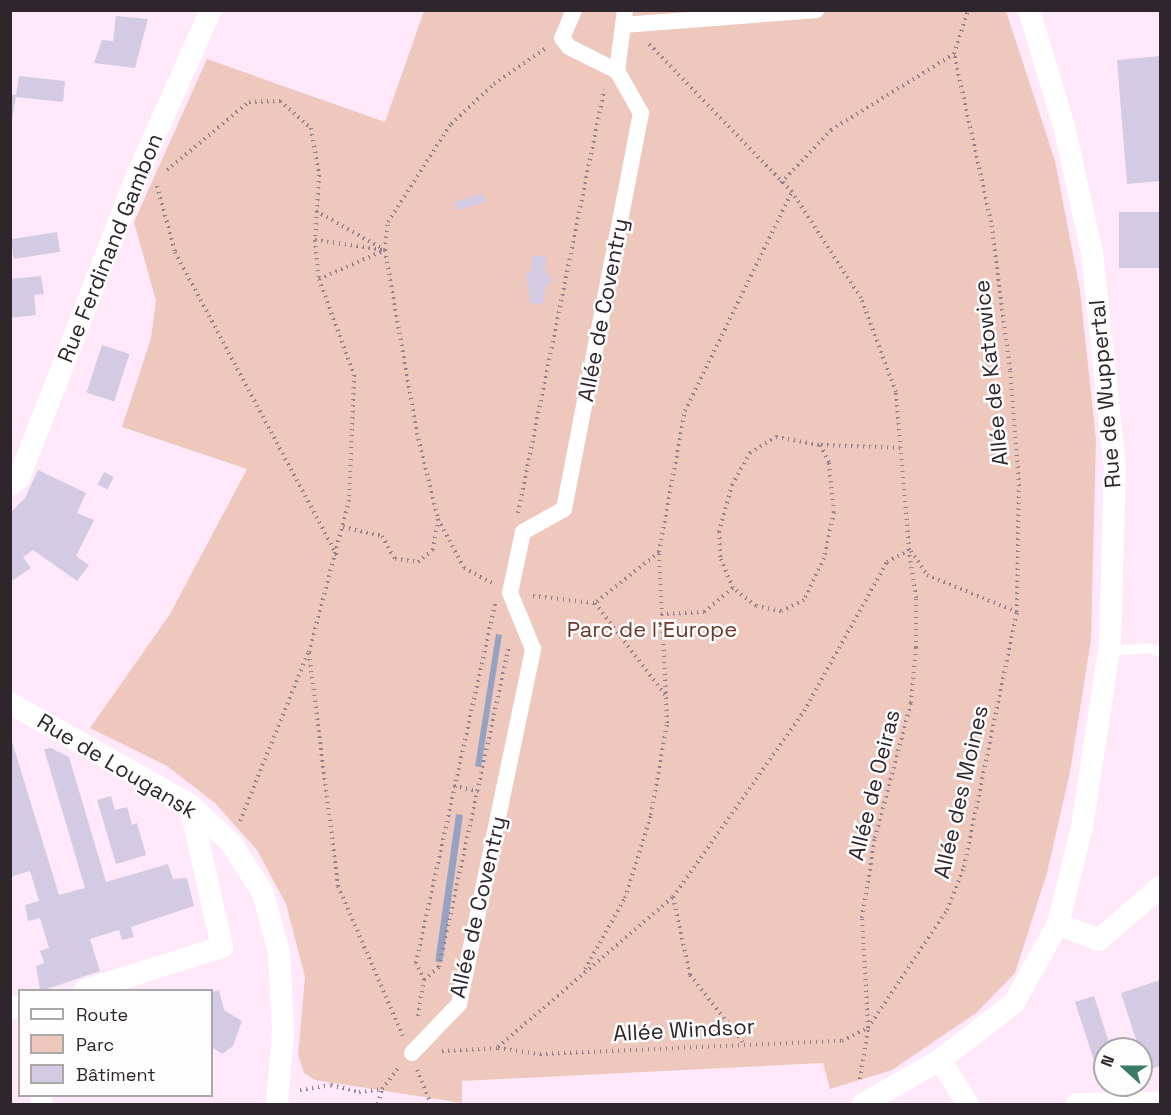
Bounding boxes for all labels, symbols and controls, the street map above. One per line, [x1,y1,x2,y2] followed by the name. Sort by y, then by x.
[52,129,168,367] street label: Rue Ferdinand Gambon
[572,216,634,404] street label: Allée de Coventry
[968,279,1014,467] street label: Allée de Katowice
[1084,299,1126,489] street label: Rue de Wuppertal
[567,617,737,643] park label: Parc de l'Europe
[928,703,994,881] street label: Allée des Moines
[843,707,905,863] street label: Allée de Oeiras
[32,708,202,824] street label: Rue de Lougansk
[444,813,512,1001] street label: Allée de Coventry
[18,989,213,1097] legend
[76,1003,128,1026] text: Route
[612,1013,756,1047] street label: Allée Windsor
[76,1033,114,1056] text: Parc
[1093,1037,1153,1097] north arrow
[1096,1052,1119,1070] text: N
[76,1063,156,1086] text: Bâtiment

